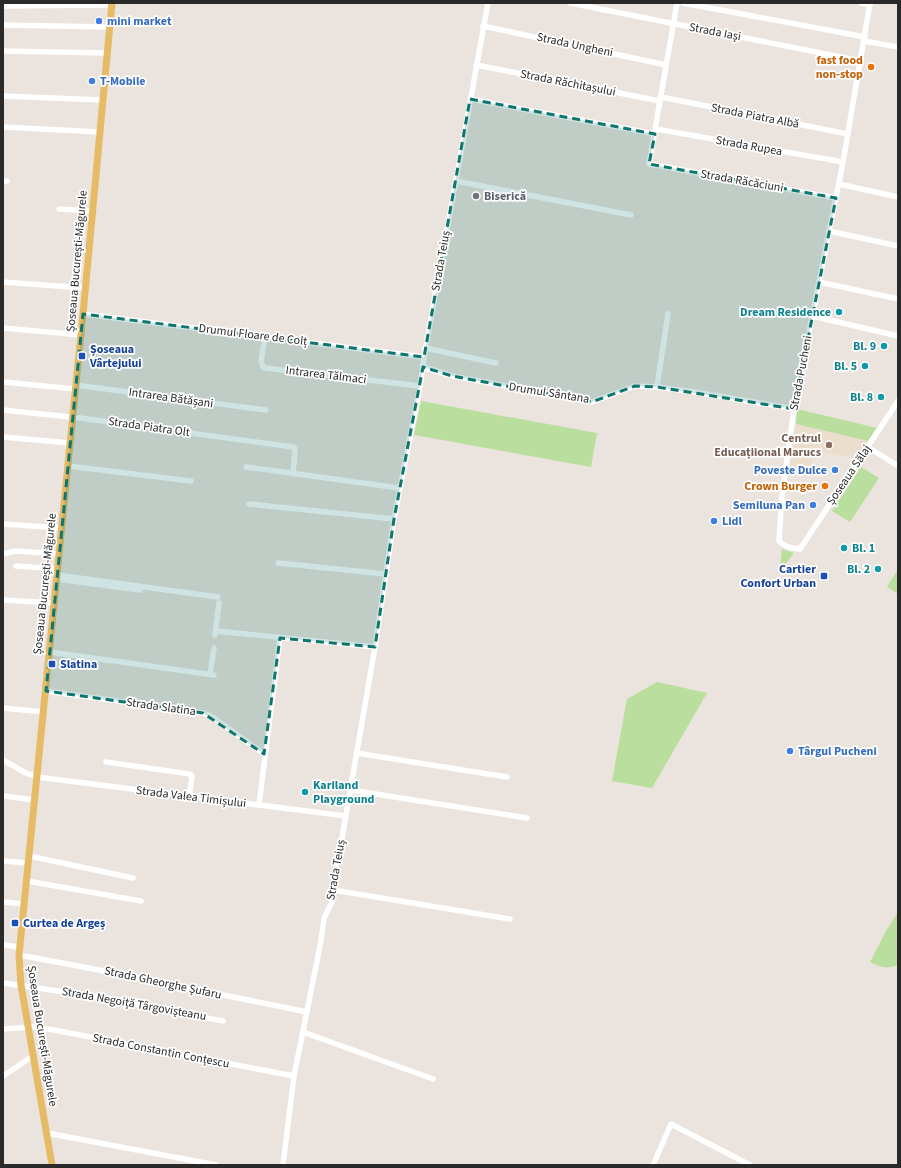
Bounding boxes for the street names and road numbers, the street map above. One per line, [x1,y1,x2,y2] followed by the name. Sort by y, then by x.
[688,19,742,45] street label: Strada Iași
[535,29,615,61] street label: Strada Ungheni
[519,65,617,101] street label: Strada Răchitașului
[710,99,800,133] street label: Strada Piatra Albă
[714,132,784,160] street label: Strada Rupea
[699,165,785,197] street label: Strada Răcăciuni
[62,189,92,333] street label: Șoseaua București-Măgurele
[427,229,455,293] street label: Strada Teiuș
[198,320,308,350] street label: Drumul Floare de Colț
[785,334,817,412] street label: Strada Pucheni
[285,362,367,388] street label: Intrarea Tălmaci
[507,378,591,408] street label: Drumul Sântana
[128,384,214,412] street label: Intrarea Bătășani
[107,413,191,441] street label: Strada Piatra Olt
[823,442,875,508] street label: Șoseaua Sălaj
[29,512,61,656] street label: Șoseaua București-Măgurele
[125,694,197,720] street label: Strada Slatina
[135,782,247,812] street label: Strada Valea Timișului
[322,838,350,902] street label: Strada Teiuș
[103,962,223,1004] street label: Strada Gheorghe Șufaru
[22,964,62,1108] street label: Șoseaua București-Măgurele
[60,983,208,1025] street label: Strada Negoiță Târgovișteanu
[91,1029,231,1073] street label: Strada Constantin Conțescu

